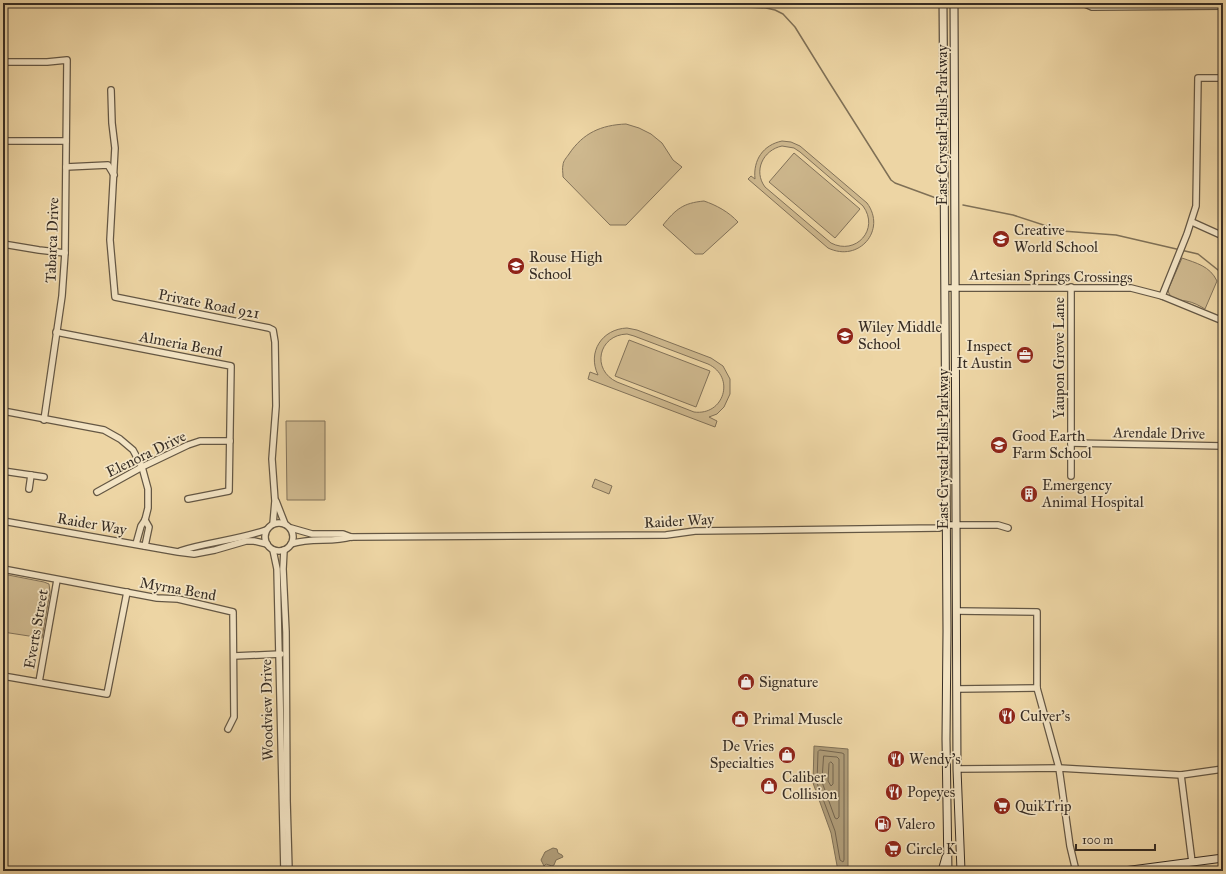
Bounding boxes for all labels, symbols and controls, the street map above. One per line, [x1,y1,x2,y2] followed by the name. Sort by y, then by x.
[933,44,951,206] street label: East Crystal Falls Parkway
[42,197,62,283] street label: Tabarca Drive
[1014,221,1099,256] place label: Creative World School
[991,229,1011,249] school or university icon: Creative World School
[529,248,603,283] place label: Rouse High School
[506,256,526,276] school or university icon: Rouse High School
[968,266,1133,286] street label: Artesian Springs Crossings
[157,285,261,323] street label: Private Road 921
[1050,297,1068,419] street label: Yaupon Grove Lane
[858,318,942,353] place label: Wiley Middle School
[835,326,855,346] school or university icon: Wiley Middle School
[137,327,224,361] street label: Almeria Bend
[956,337,1013,372] place label: Inspect It Austin
[1015,345,1035,365] office icon: Inspect It Austin
[934,368,952,530] street label: East Crystal Falls Parkway
[1112,423,1205,443] street label: Arendale Drive
[103,427,189,481] street label: Elenora Drive
[1012,427,1093,462] place label: Good Earth Farm School
[989,435,1009,455] school or university icon: Good Earth Farm School
[1041,476,1145,511] place label: Emergency Animal Hospital
[1019,484,1039,504] building icon: Emergency Animal Hospital
[56,509,129,539] street label: Raider Way
[643,510,716,532] street label: Raider Way
[138,573,218,605] street label: Myrna Bend
[20,587,52,670] street label: Everts Street
[257,659,277,761] street label: Woodview Drive
[736,672,756,692] shop icon: Signature
[759,673,818,691] place label: Signature
[997,706,1017,726] restaurant icon: Culver's
[1020,707,1070,725] place label: Culver's
[730,709,750,729] shop icon: Primal Muscle
[753,710,843,728] place label: Primal Muscle
[710,737,774,772] place label: De Vries Specialties
[777,745,797,765] shop icon: De Vries Specialties
[886,749,906,769] restaurant icon: Wendy's
[909,750,961,768] place label: Wendy's
[782,768,837,803] place label: Caliber Collision
[759,776,779,796] shop icon: Caliber Collision
[884,782,904,802] restaurant icon: Popeyes
[907,783,955,801] place label: Popeyes
[992,796,1012,816] supermarket icon: QuikTrip
[1015,797,1072,815] place label: QuikTrip
[873,814,893,834] fuel station icon: Valero
[895,815,935,833] place label: Valero
[1076,826,1155,852] scale bar
[1082,833,1113,847] text: 100 m
[883,839,903,859] supermarket icon: Circle K
[906,840,957,858] place label: Circle K

